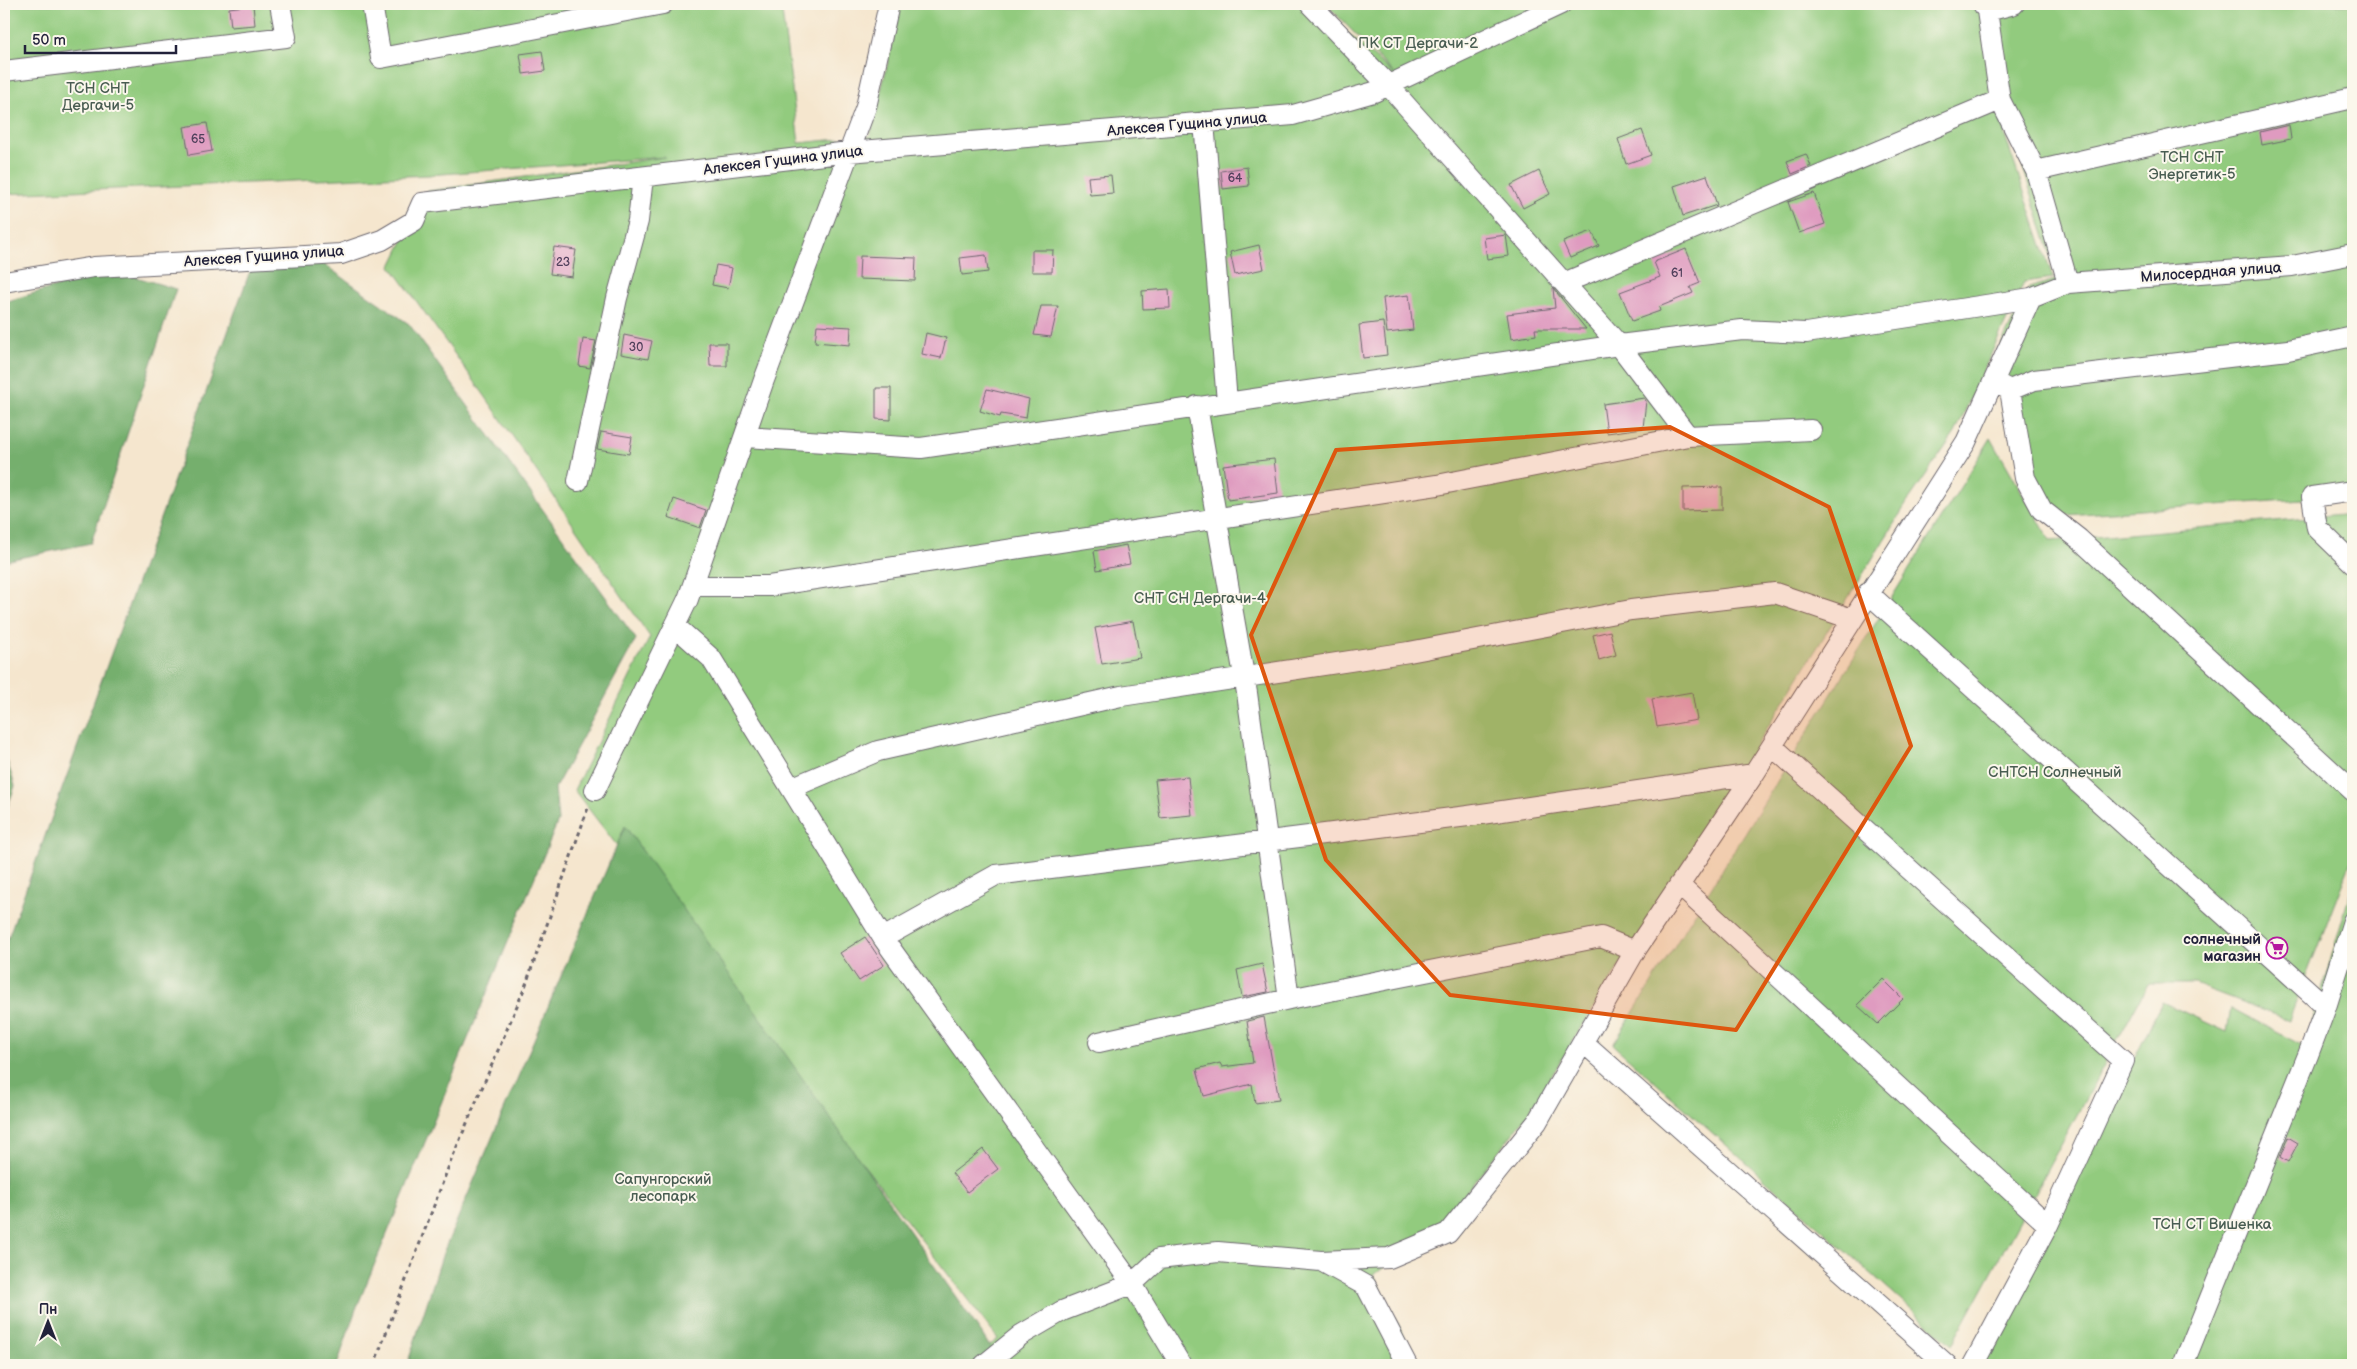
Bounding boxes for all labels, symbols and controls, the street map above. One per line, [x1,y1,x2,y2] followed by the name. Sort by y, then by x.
[25,22,176,54] scale bar
[32,31,66,50] text: 50 m
[1358,34,1478,53] park label: ПК СТ Дергачи-2
[62,79,134,115] park label: ТСН СНТ Дергачи-5
[1105,108,1268,141] street label: Алексея Гущина улица
[191,132,205,147] house number: 65
[701,141,864,180] street label: Алексея Гущина улица
[2148,148,2236,184] park label: ТСН СНТ Энергетик-5
[1228,171,1243,186] house number: 64
[182,241,345,272] street label: Алексея Гущина улица
[556,255,570,270] house number: 23
[2140,258,2282,287] street label: Милосердная улица
[1671,266,1683,281] house number: 61
[629,340,643,355] house number: 30
[1134,589,1266,608] park label: СНТ СН Дергачи-4
[1988,763,2122,782] park label: СНТСН Солнечный
[2183,930,2261,966] place label: солнечный магазин
[2265,936,2289,960] supermarket icon: солнечный магазин
[614,1170,712,1206] park label: Сапунгорский лесопарк
[2152,1215,2272,1234] park label: ТСН СТ Вишенка
[22,1296,72,1346] north arrow
[39,1301,57,1318] text: Пн

